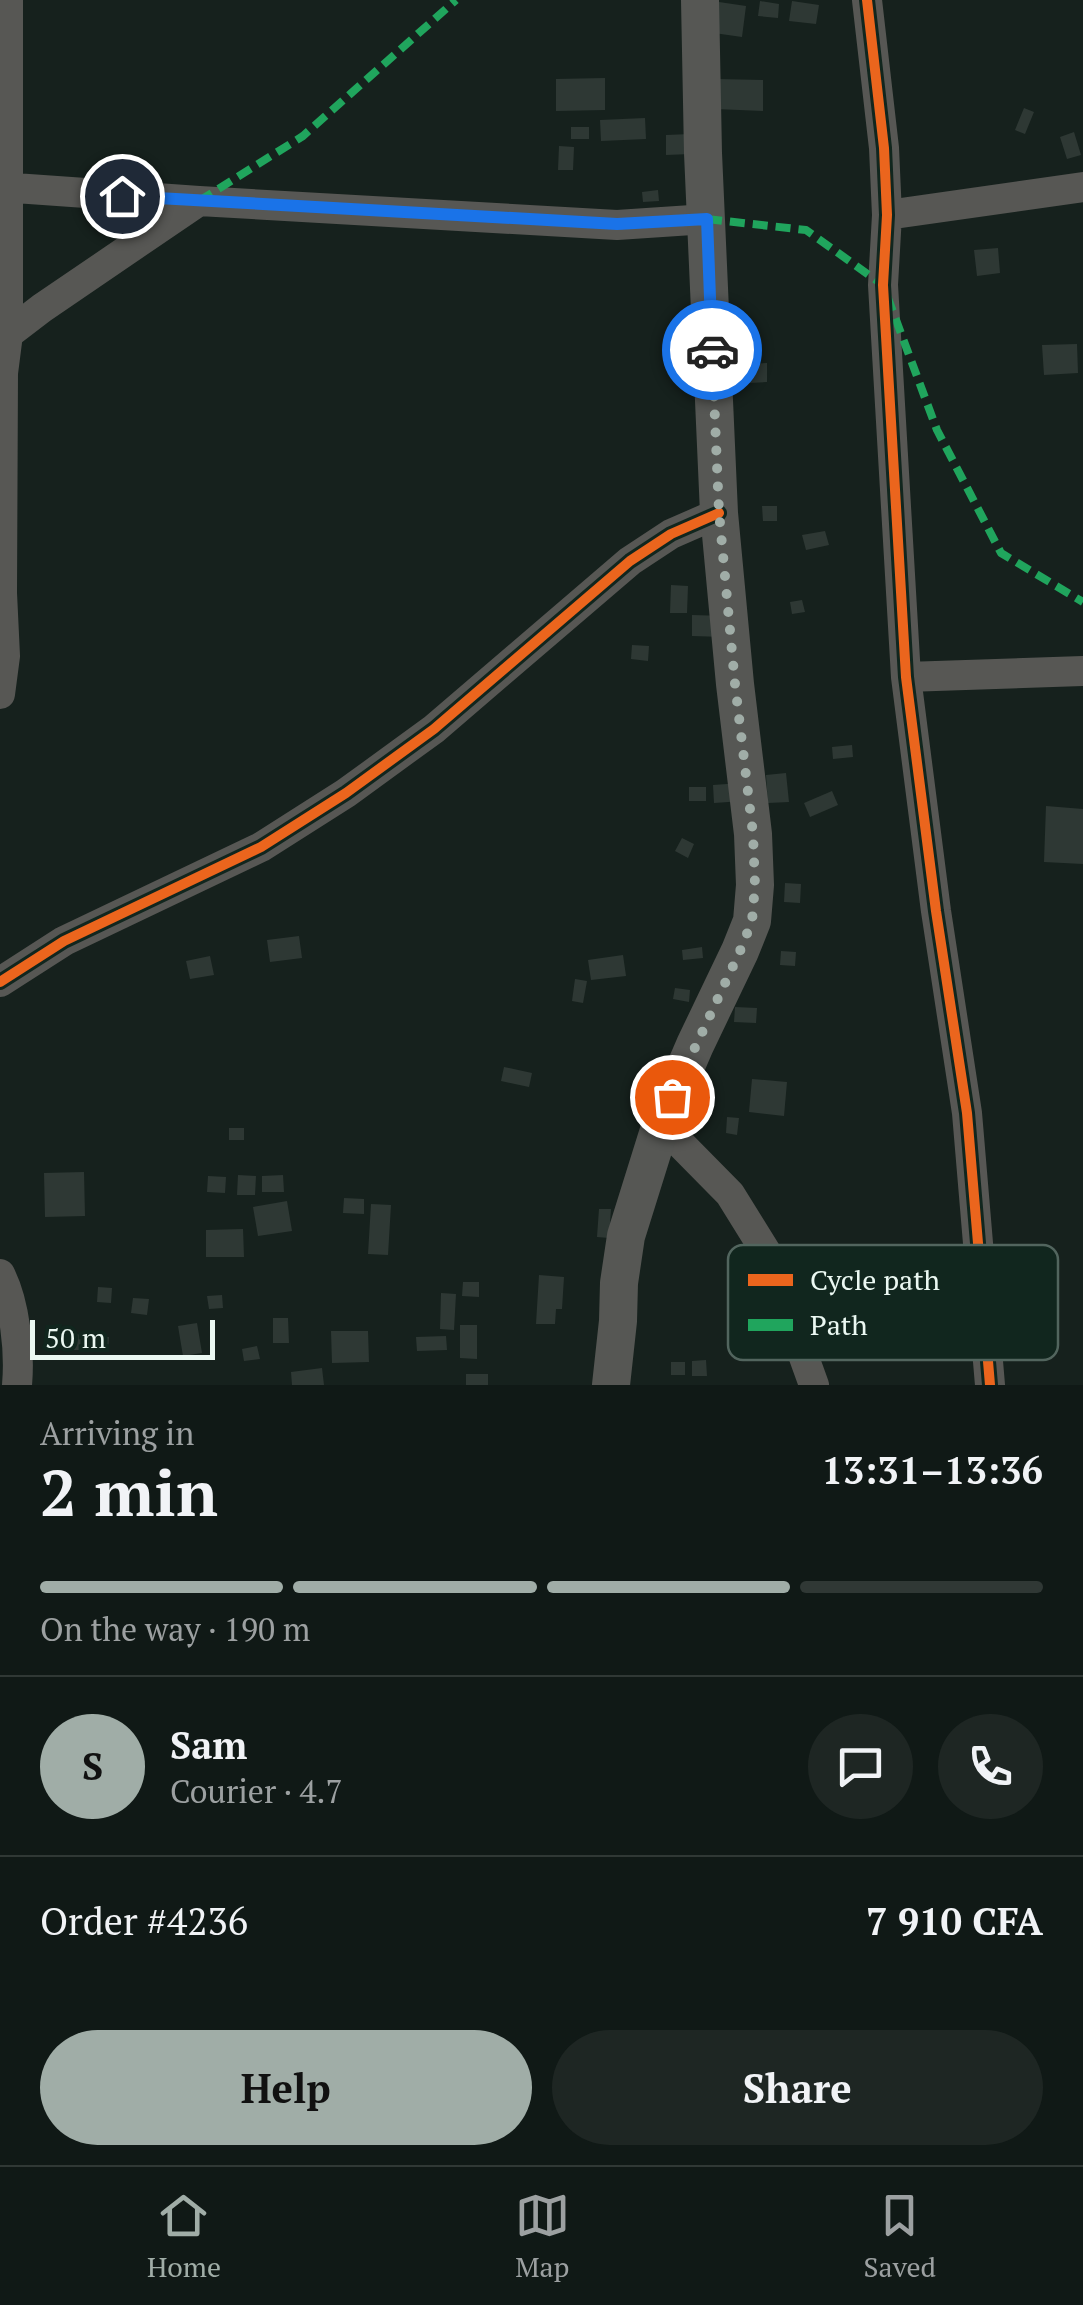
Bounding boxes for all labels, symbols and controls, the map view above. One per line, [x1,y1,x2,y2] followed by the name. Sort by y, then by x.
[80,154,165,239] pin
[95,169,150,224] icon: home
[662,300,762,400] courier
[685,323,740,378] icon: car
[630,1055,715,1140] pin
[645,1070,700,1125] icon: bag
[728,1245,1058,1360] legend
[810,1261,940,1298] text: Cycle path
[810,1306,868,1343] text: Path
[30,1315,215,1360] scale bar
[45,1319,106,1356] text: 50 m
[40,1412,194,1454] text: Arriving in
[821,1445,1043,1495] text: 13:31–13:36
[40,1448,218,1535] text: 2 min
[40,1608,310,1650] text: On the way · 190 m
[808,1714,913,1819] button: chat
[938,1714,1043,1819] button: phone
[170,1720,247,1770] text: Sam
[82,1741,103,1791] text: S
[170,1770,342,1812] text: Courier · 4.7
[40,1896,248,1946] text: Order #4236
[866,1896,1043,1946] text: 7 910 CFA
[40,2030,532,2145] button: Help
[552,2030,1043,2145] button: Share
[147,2188,221,2285] tab: Home
[515,2188,570,2285] tab: Map
[864,2188,936,2285] tab: Saved

